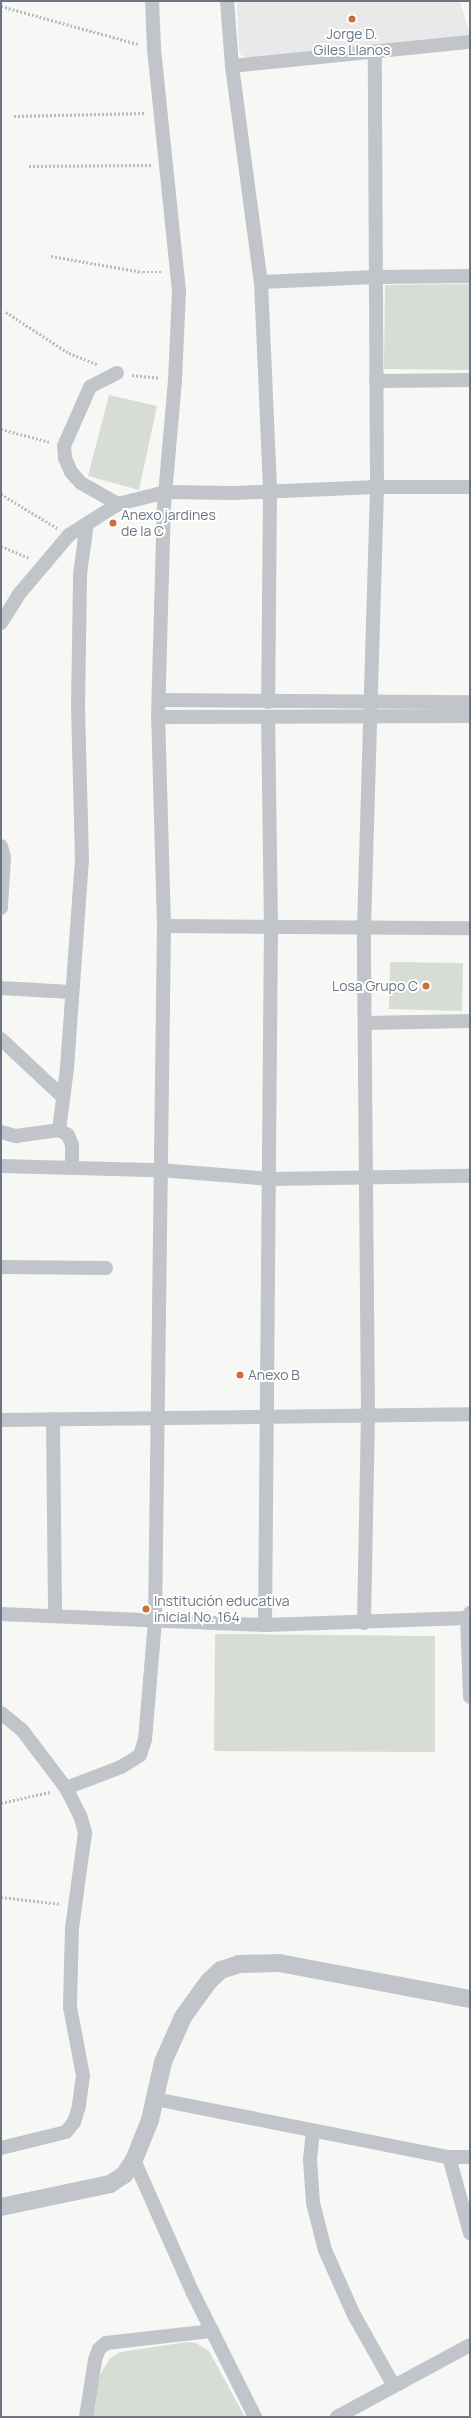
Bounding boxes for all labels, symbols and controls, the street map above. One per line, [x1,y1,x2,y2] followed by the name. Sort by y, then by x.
[347,14,357,24] marker: Jorge D. Giles Llanos
[314,26,390,58] place label: Jorge D. Giles Llanos
[121,507,216,540] place label: Anexo jardines de la C
[108,518,118,528] marker: Anexo jardines de la C
[332,978,418,994] place label: Losa Grupo C
[421,981,431,991] marker: Losa Grupo C
[248,1367,300,1383] place label: Anexo B
[235,1370,245,1380] marker: Anexo B
[154,1593,290,1626] place label: Institución educativa inicial No. 164
[141,1604,151,1614] marker: Institución educativa inicial No. 164

